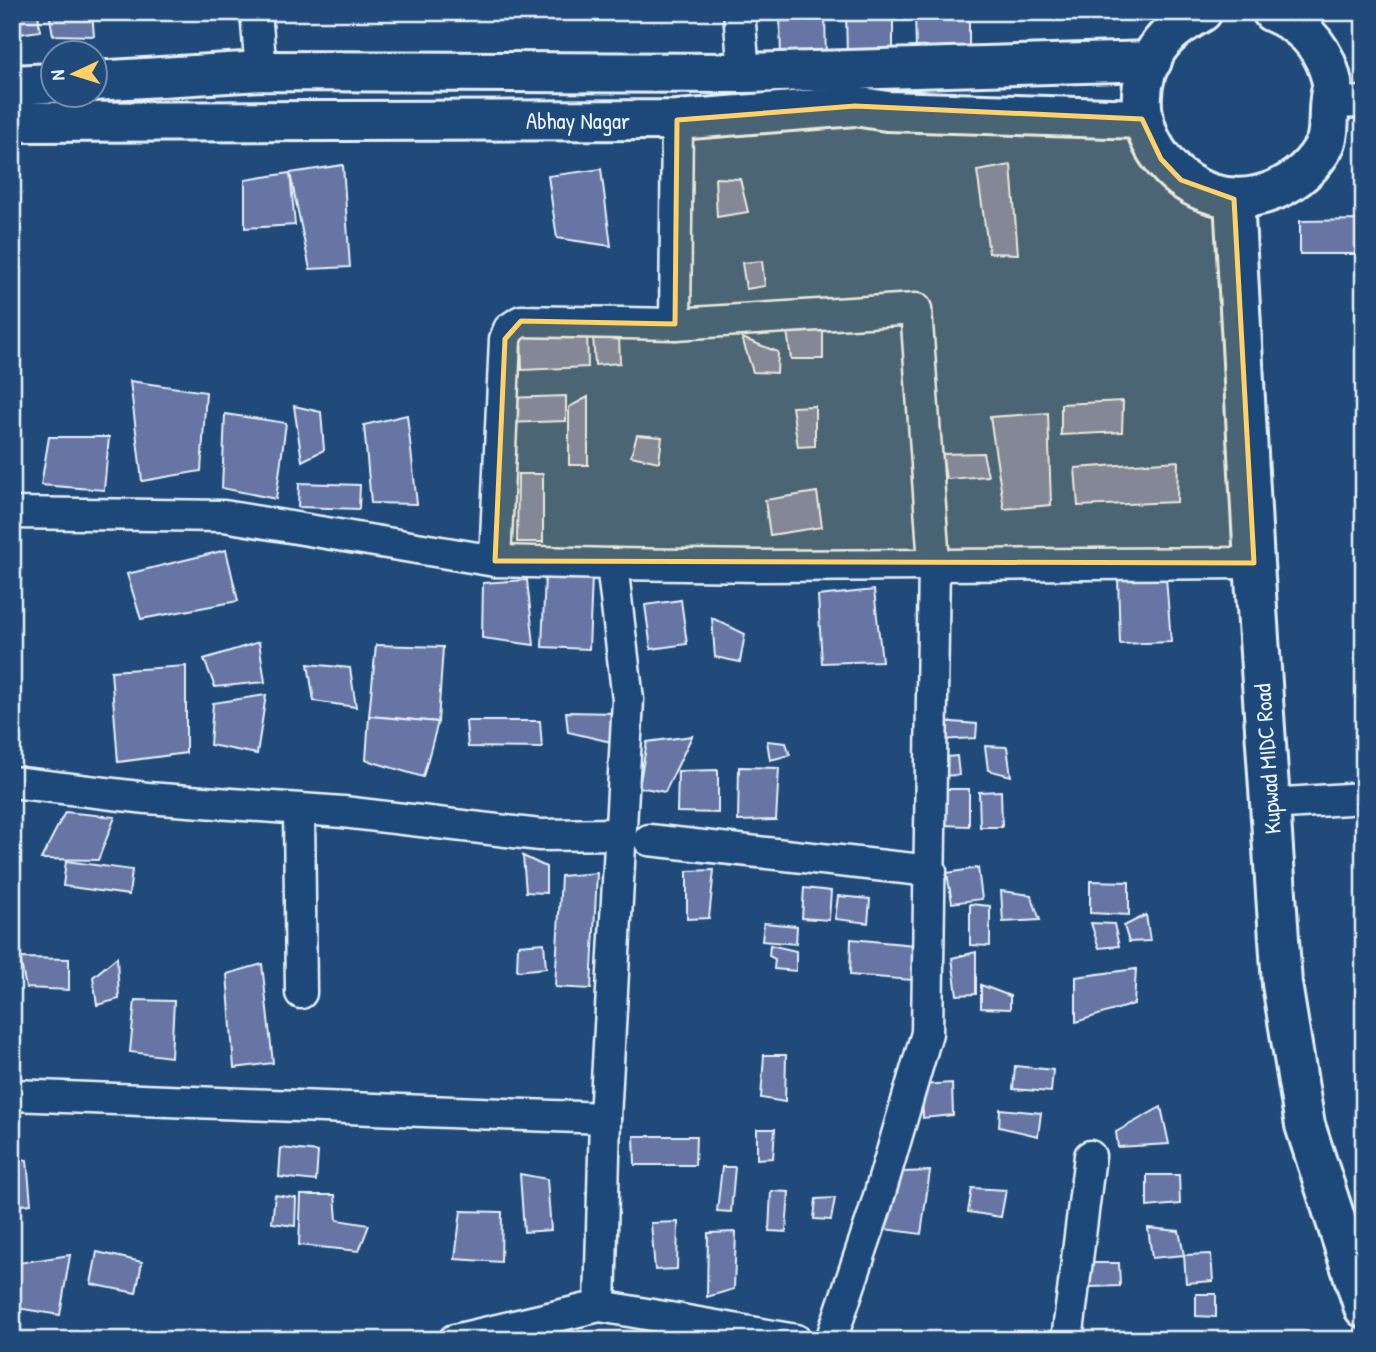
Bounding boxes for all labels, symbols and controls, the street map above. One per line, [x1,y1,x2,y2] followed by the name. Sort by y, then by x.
[38,38,108,108] north arrow
[44,69,70,81] text: N
[526,105,630,136] street label: Abhay Nagar
[1246,683,1288,835] street label: Kupwad MIDC Road

